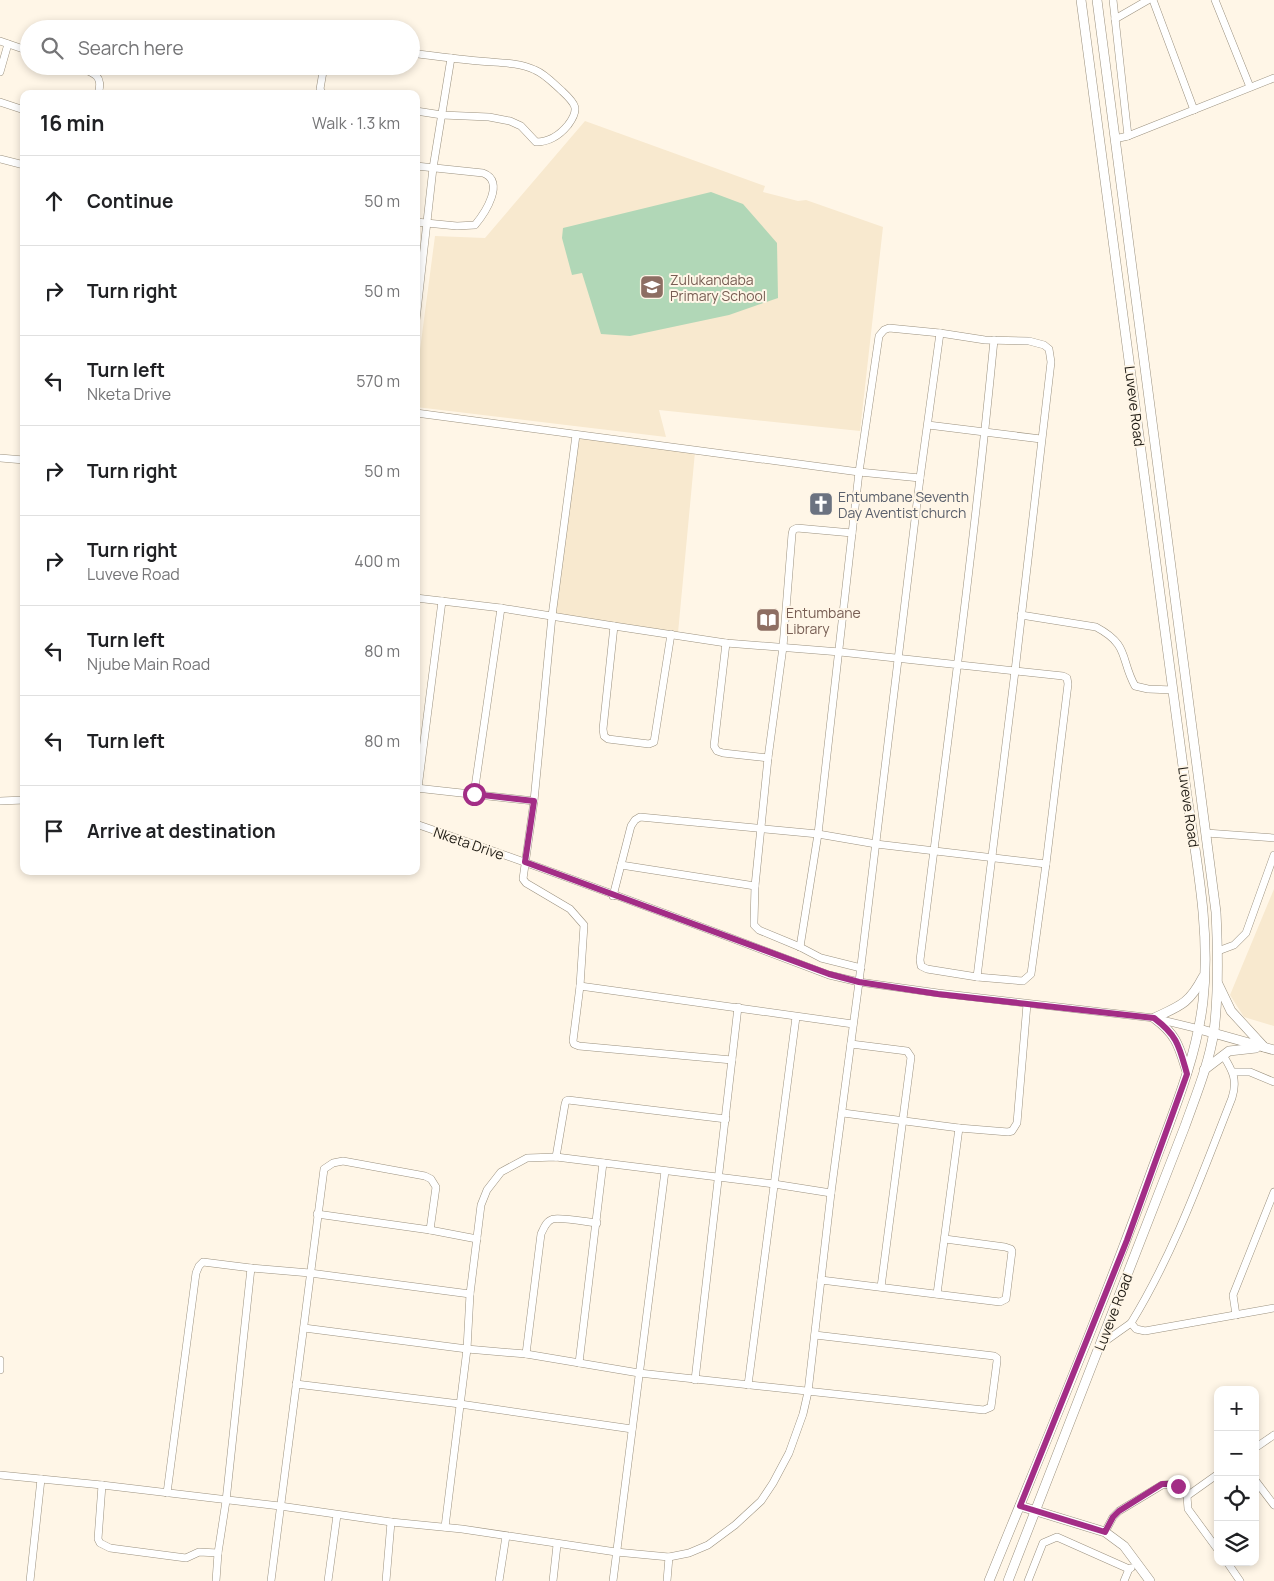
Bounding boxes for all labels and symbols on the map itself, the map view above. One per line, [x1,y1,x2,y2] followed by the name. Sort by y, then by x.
[670,270,766,305] place label: Zulukandaba Primary School
[639,274,665,300] school or university icon: Zulukandaba Primary School
[1121,365,1149,447] street label: Luveve Road
[838,487,969,522] place label: Entumbane Seventh Day Aventist church
[808,491,834,517] church icon: Entumbane Seventh Day Aventist church
[786,603,861,638] place label: Entumbane Library
[755,607,781,633] library icon: Entumbane Library
[1174,765,1204,849] street label: Luveve Road
[463,783,486,806] route start
[431,822,507,864] street label: Nketa Drive
[1090,1271,1136,1353] street label: Luveve Road
[1167,1475,1190,1498] route end

